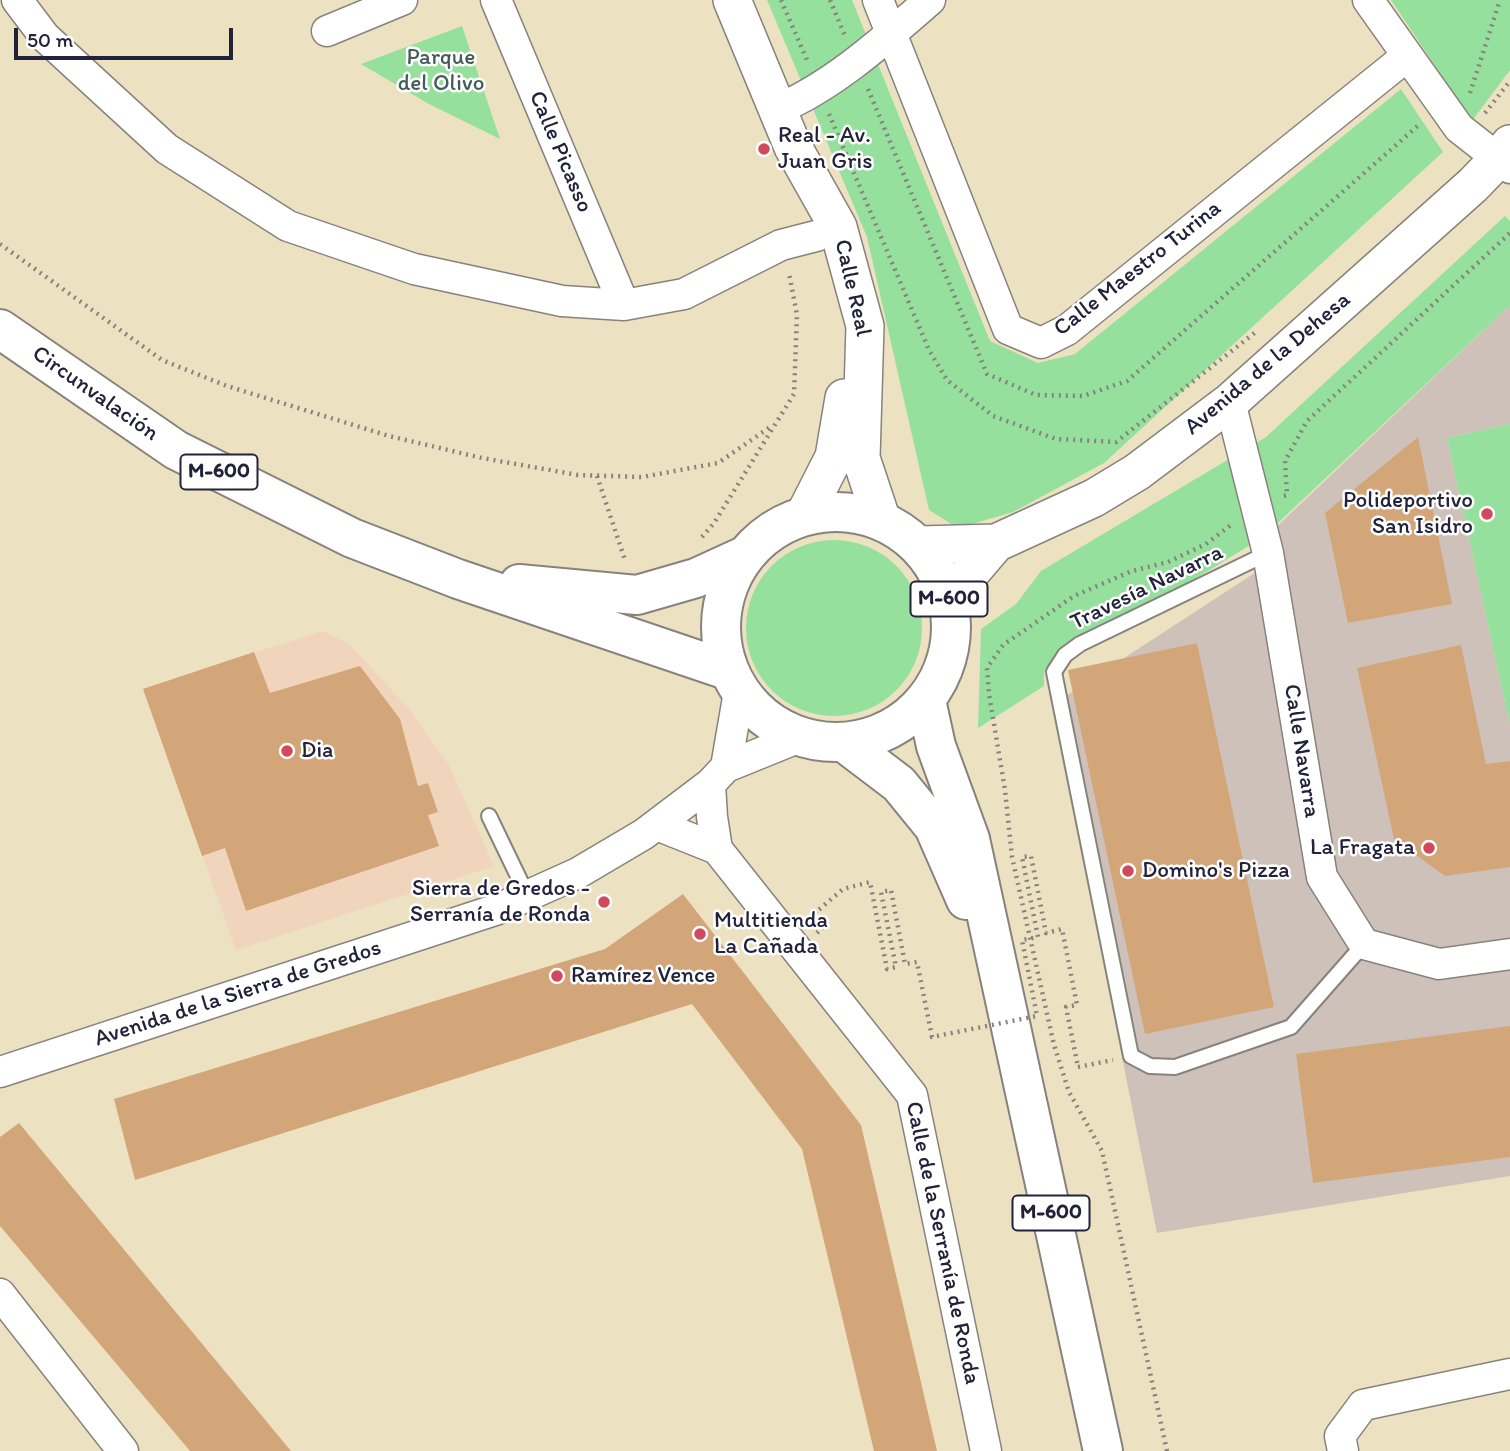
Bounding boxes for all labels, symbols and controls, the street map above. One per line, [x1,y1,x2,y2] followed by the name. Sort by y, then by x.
[18,14,236,58] scale bar
[27,27,73,52] text: 50 m
[398,44,484,98] park label: Parque del Olivo
[522,87,598,217] street label: Calle Picasso
[778,122,872,176] place label: Real - Av. Juan Gris
[756,141,772,157] marker: Real - Av. Juan Gris
[1049,195,1227,343] street label: Calle Maestro Turina
[827,237,877,339] street label: Calle Real
[1180,287,1356,441] street label: Avenida de la Dehesa
[26,340,164,448] street label: Circunvalación
[180,454,258,490] road number: M-600
[1343,487,1473,541] place label: Polideportivo San Isidro
[1479,506,1495,522] marker: Polideportivo San Isidro
[1066,539,1228,637] street label: Travesía Navarra
[911,582,988,616] road number: M-600
[1277,682,1325,820] street label: Calle Navarra
[301,737,333,765] place label: Dia
[279,743,295,759] marker: Dia
[1310,834,1415,862] place label: La Fragata
[1421,840,1437,856] marker: La Fragata
[1142,857,1289,885] place label: Domino's Pizza
[1120,863,1136,879] marker: Domino's Pizza
[410,875,590,929] place label: Sierra de Gredos - Serranía de Ronda
[596,894,612,910] marker: Sierra de Gredos - Serranía de Ronda
[714,907,828,961] place label: Multitienda La Cañada
[692,926,708,942] marker: Multitienda La Cañada
[91,935,385,1053] street label: Avenida de la Sierra de Gredos
[571,962,716,990] place label: Ramírez Vence
[549,968,565,984] marker: Ramírez Vence
[899,1099,985,1387] street label: Calle de la Serranía de Ronda
[1012,1196,1090,1230] road number: M-600

